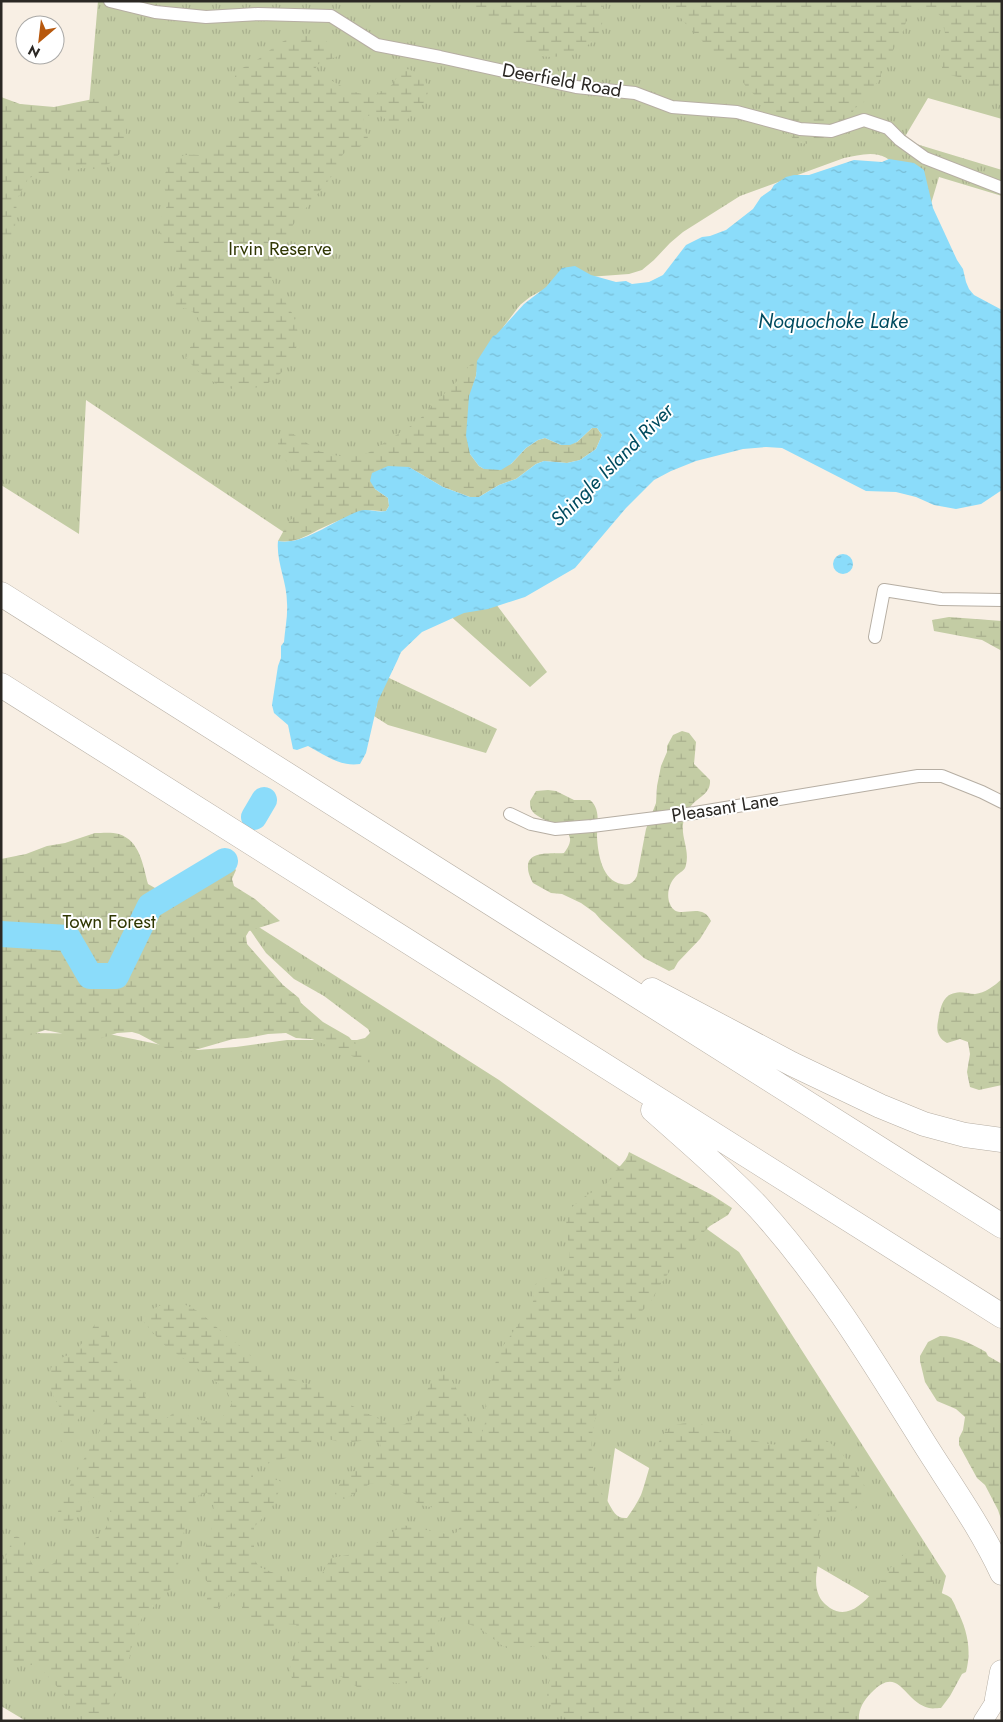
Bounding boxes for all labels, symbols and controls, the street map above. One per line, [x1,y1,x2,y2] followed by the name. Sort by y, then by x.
[15,15,65,65] north arrow
[24,40,44,63] text: N
[500,56,624,104] street label: Deerfield Road
[228,235,332,262] park label: Irvin Reserve
[758,307,908,336] water label: Noquochoke Lake
[544,396,681,533] water label: Shingle Island River
[669,785,781,829] street label: Pleasant Lane
[62,908,156,935] park label: Town Forest

